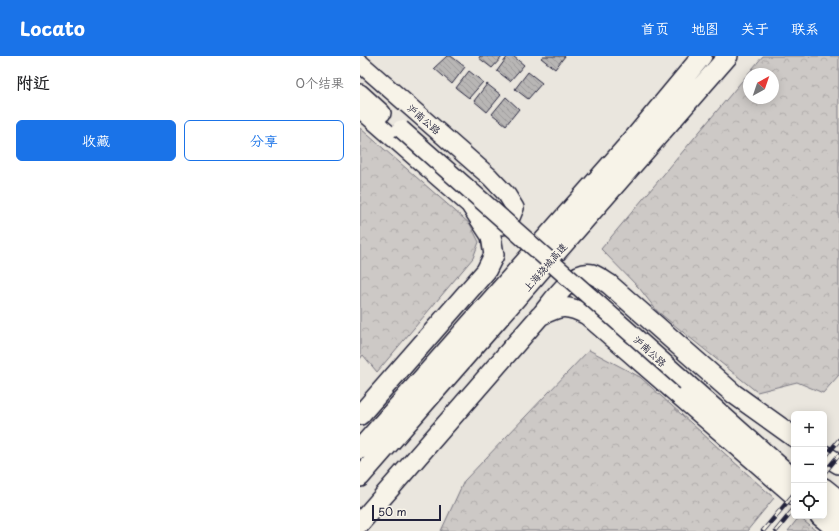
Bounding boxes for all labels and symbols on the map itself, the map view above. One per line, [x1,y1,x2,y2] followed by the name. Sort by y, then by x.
[743,68,779,104] north arrow
[404,100,444,137] street label: 沪南公路
[519,239,570,294] street label: 上海绕城高速
[630,332,670,370] street label: 沪南公路
[372,503,441,522] scale bar

